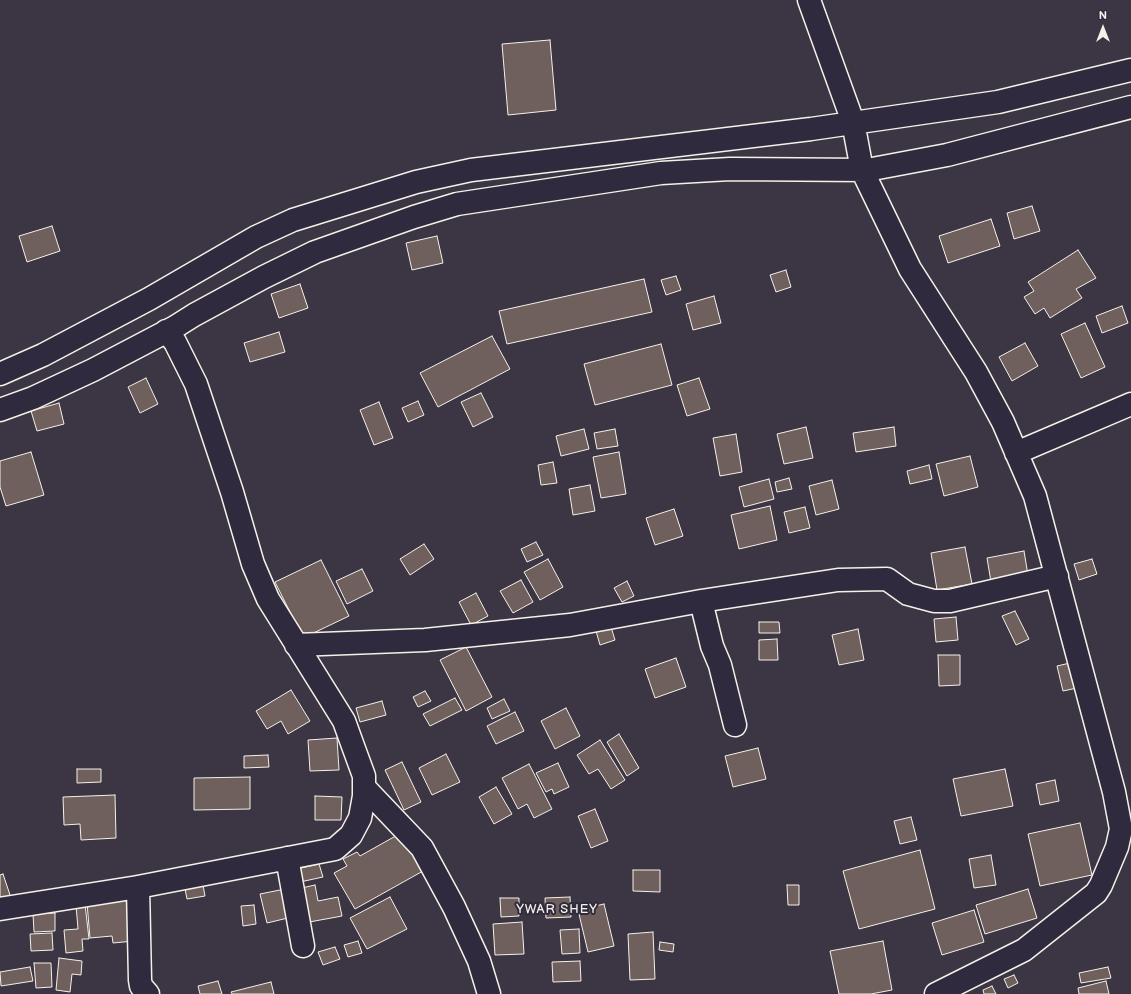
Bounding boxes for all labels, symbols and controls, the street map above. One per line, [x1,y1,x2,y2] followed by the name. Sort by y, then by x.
[1083,8,1123,48] north arrow
[1099,9,1107,22] text: N
[516,902,598,918] district label: YWAR SHEY

